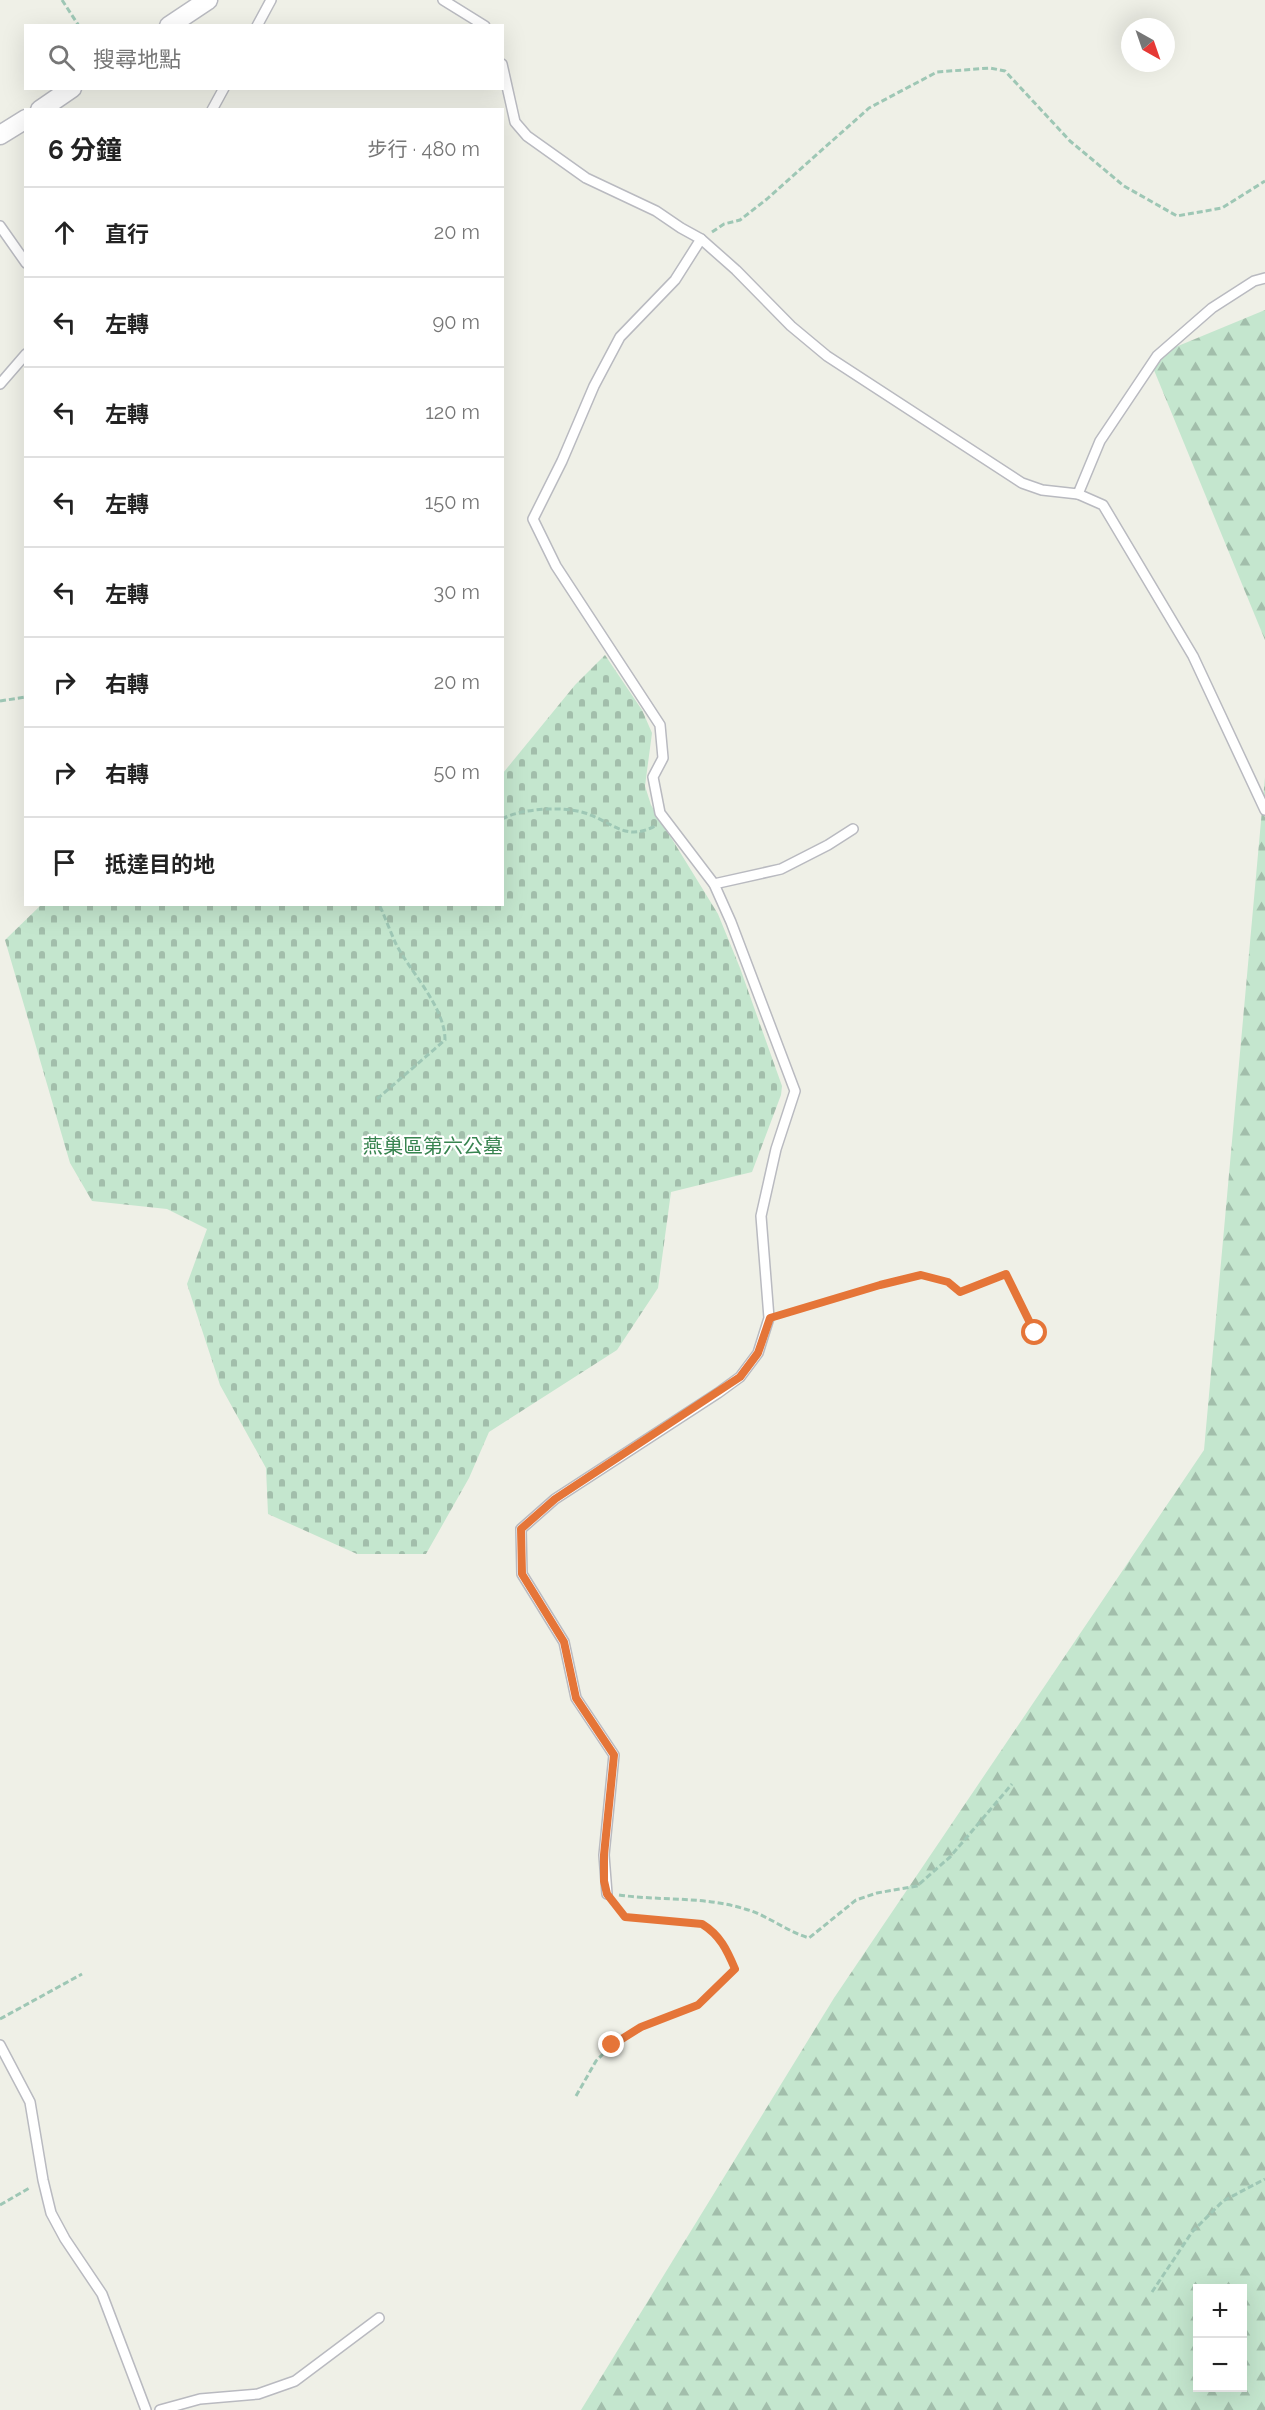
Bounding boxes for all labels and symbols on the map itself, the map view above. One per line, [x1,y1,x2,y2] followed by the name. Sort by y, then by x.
[1121,18,1175,72] north arrow
[363,1134,503,1158] park label: 燕巢區第六公墓
[1021,1319,1047,1345] route start
[598,2031,624,2057] route end

